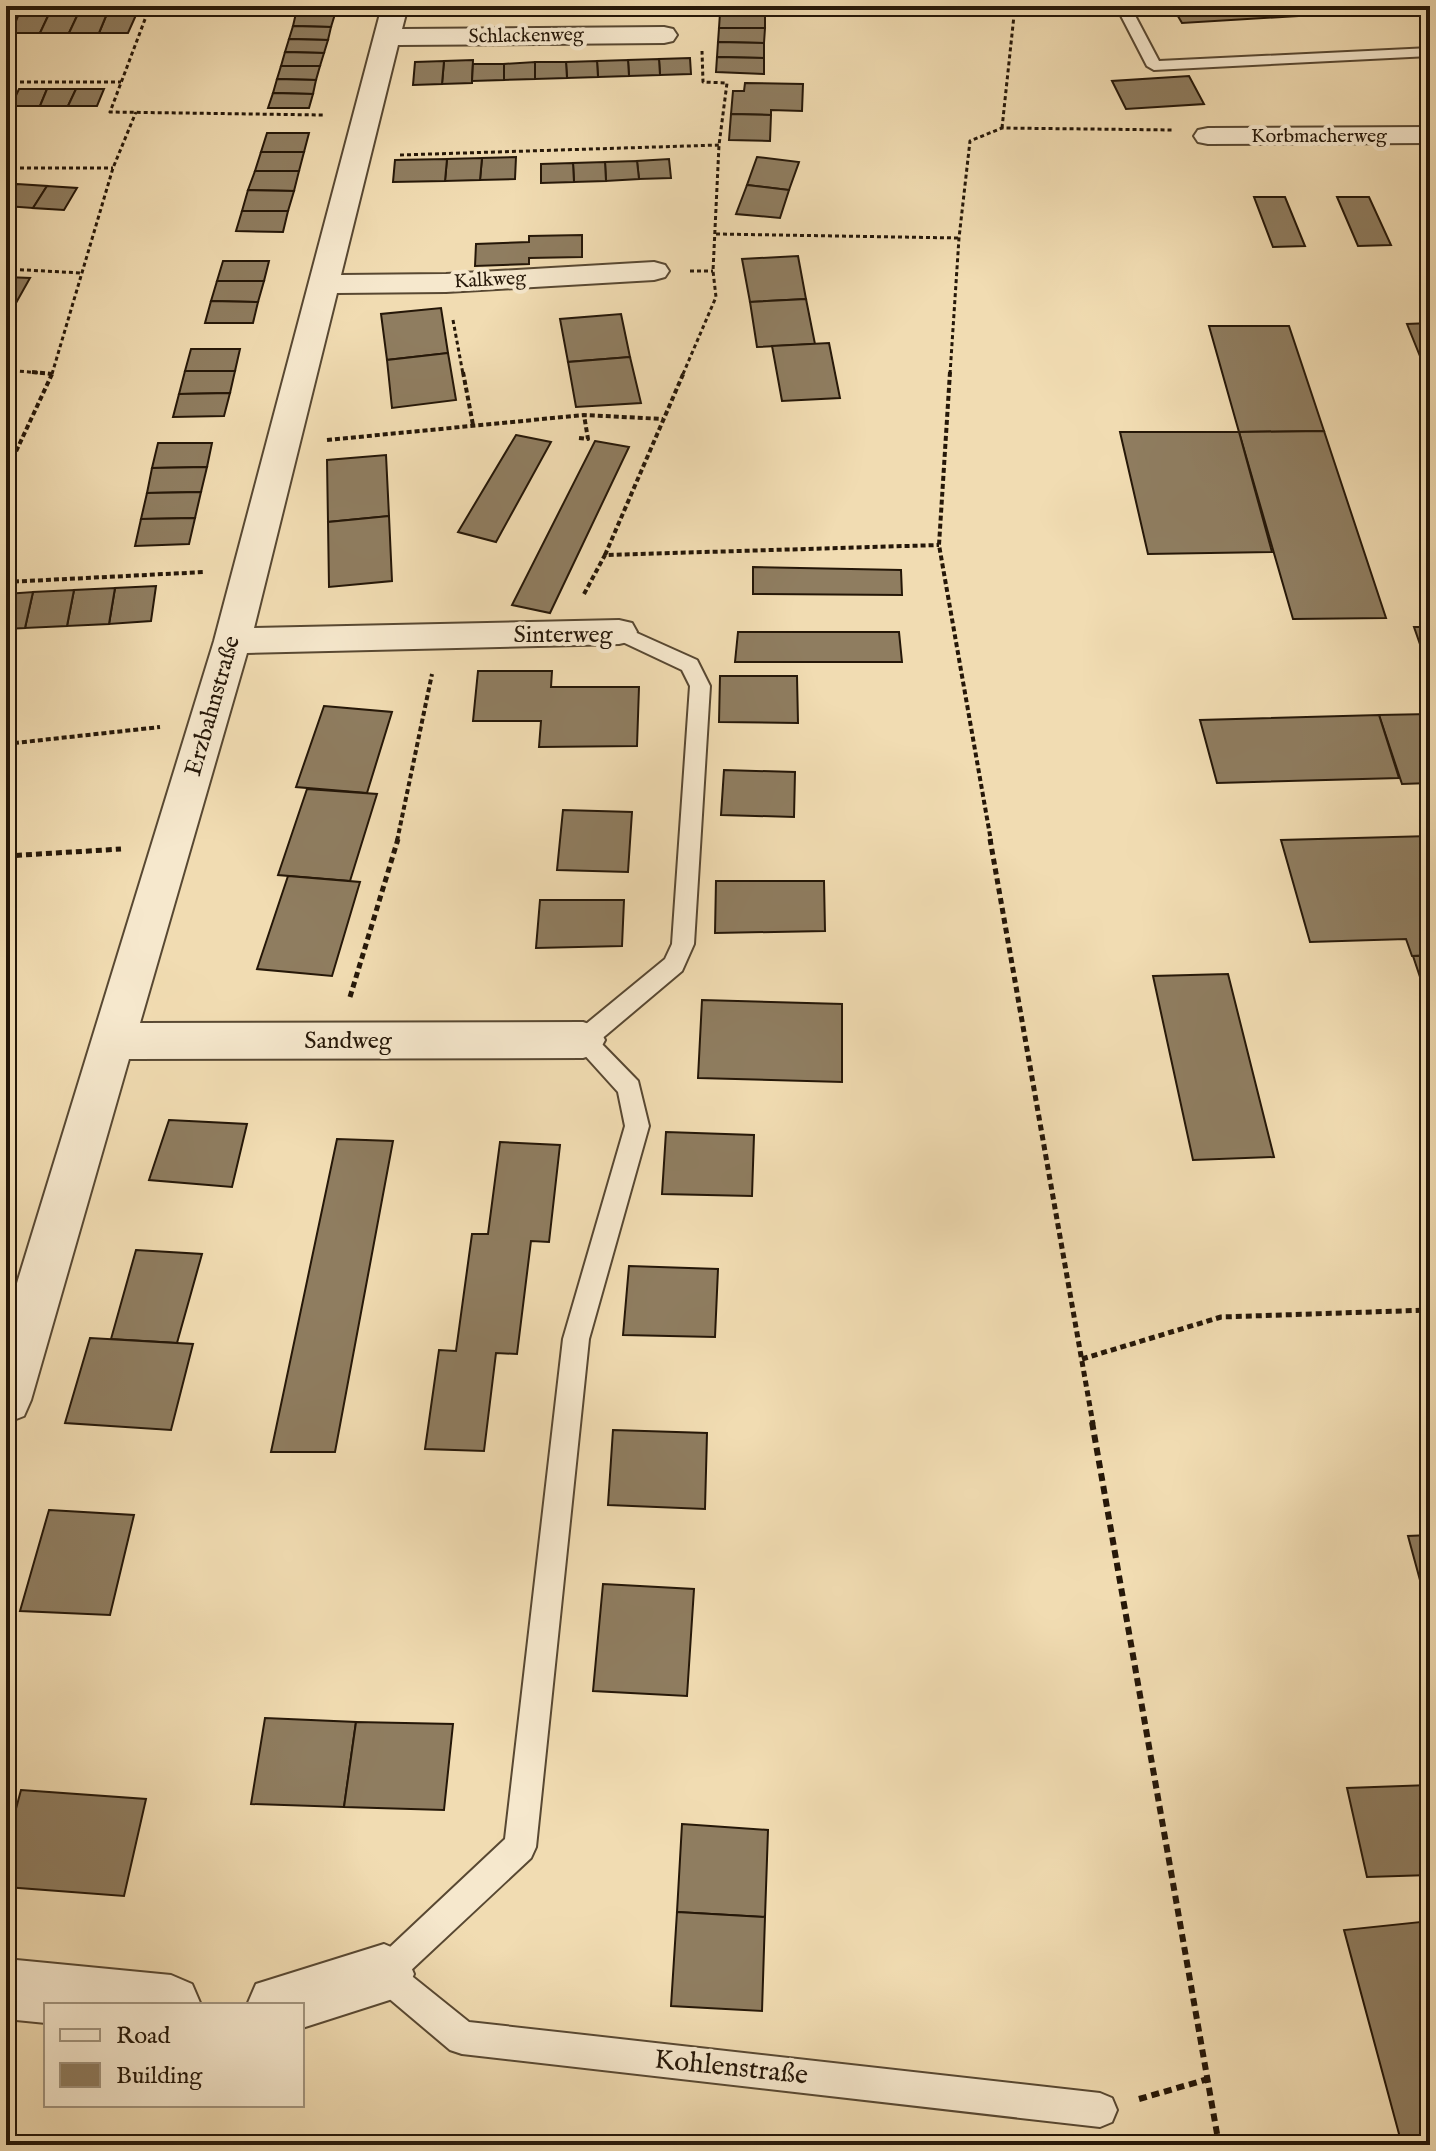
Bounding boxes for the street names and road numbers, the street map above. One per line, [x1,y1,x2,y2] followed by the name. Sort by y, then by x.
[468,22,585,50] street label: Schlackenweg
[1251,124,1388,149] street label: Korbmacherweg
[453,266,528,294] street label: Kalkweg
[513,620,614,651] street label: Sinterweg
[178,632,248,780] street label: Erzbahnstraße
[304,1026,393,1057] street label: Sandweg
[652,2043,810,2093] street label: Kohlenstraße

